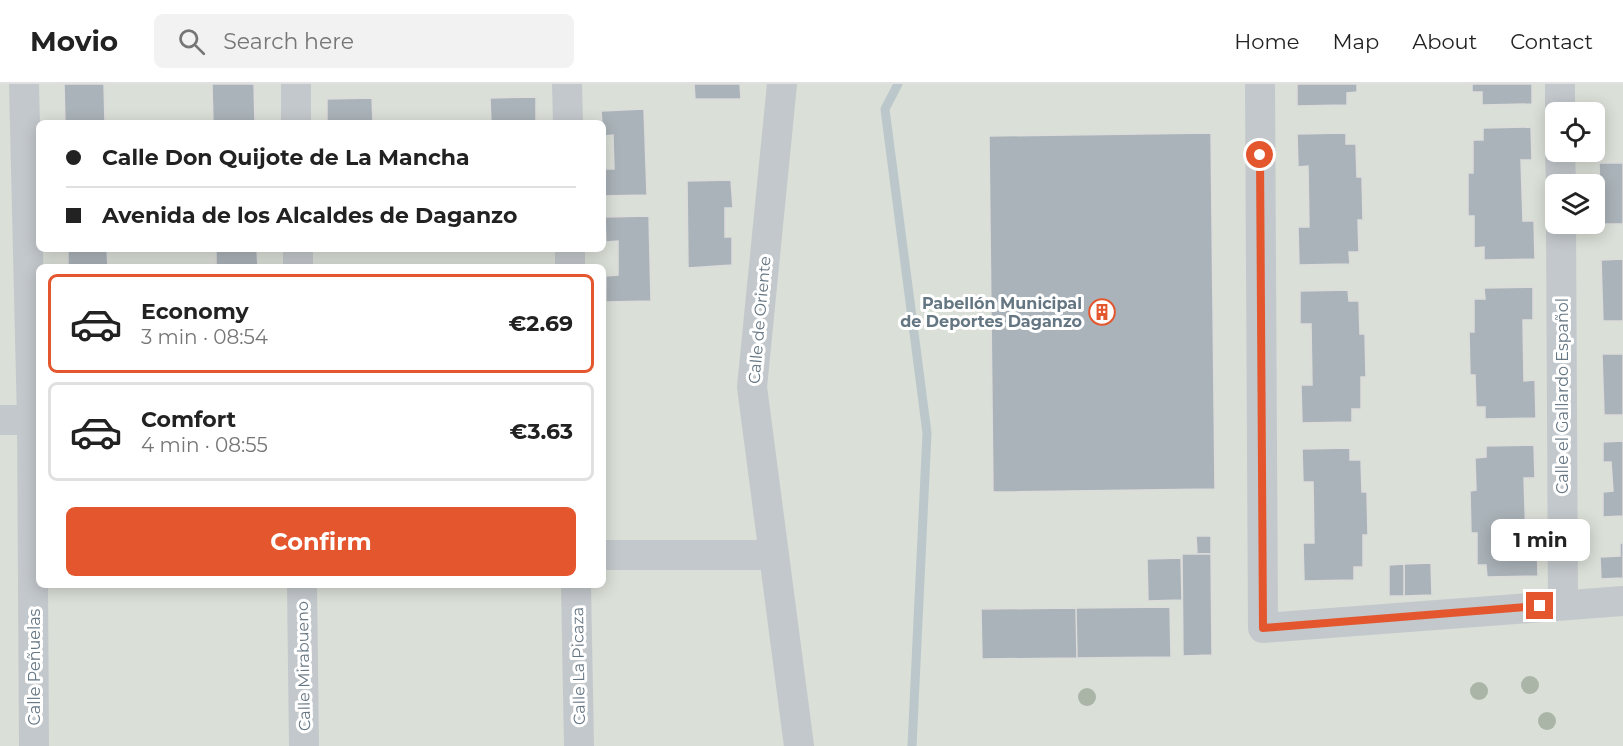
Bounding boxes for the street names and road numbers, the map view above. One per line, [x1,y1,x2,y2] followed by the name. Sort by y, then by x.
[744,255,775,385] street label: Calle de Oriente
[1553,298,1572,494] street label: Calle el Gallardo Español
[293,601,314,731] street label: Calle Mirabueno
[568,607,589,725] street label: Calle La Picaza
[25,608,44,725] street label: Calle Peñuelas

